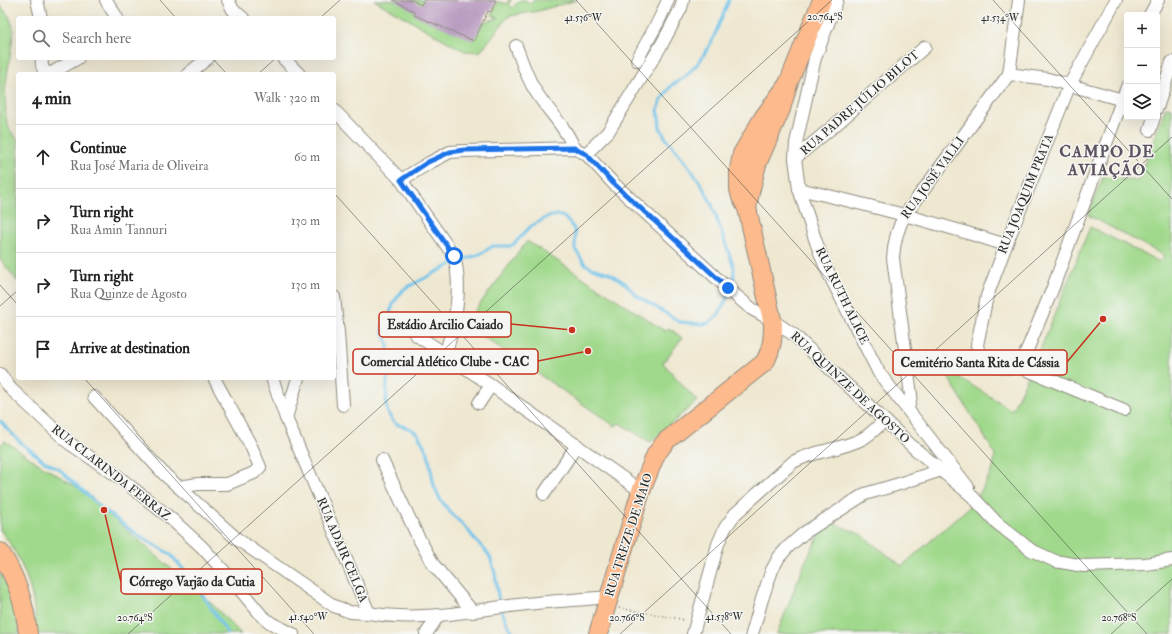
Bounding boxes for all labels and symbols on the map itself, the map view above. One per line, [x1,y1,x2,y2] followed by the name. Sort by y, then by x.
[807,11,843,23] text: 20.764°S
[564,12,603,24] text: 41.536°W
[981,12,1020,24] text: 41.534°W
[797,47,923,159] street label: RUA PADRE JÚLIO BILOT
[995,131,1057,256] street label: RUA JOAQUIM PRATA
[898,134,968,222] street label: RUA JOSÉ VALLI
[1059,142,1155,180] district label: CAMPO DE AVIAÇÃO
[812,245,872,347] street label: RUA RUTH ALICE
[445,247,463,265] route start
[719,279,737,297] route end
[379,312,511,337] callout: Estádio Arcilio Caiado
[387,317,504,333] text: Estádio Arcilio Caiado
[787,329,913,447] street label: RUA QUINZE DE AGOSTO
[353,349,538,374] callout: Comercial Atlético Clube - CAC
[893,350,1067,375] callout: Cemitério Santa Rita de Cássia
[361,354,529,370] text: Comercial Atlético Clube - CAC
[901,355,1060,371] text: Cemitério Santa Rita de Cássia
[48,422,174,524] street label: RUA CLARINDA FERRAZ
[602,471,656,599] street label: RUA TREZE DE MAIO
[313,495,371,605] street label: RUA ADAIR CELGA
[121,569,262,594] callout: Córrego Varjão da Cutia
[129,574,255,591] text: Córrego Varjão da Cutia
[288,611,328,623] text: 41.540°W
[705,611,744,623] text: 41.538°W
[117,612,153,624] text: 20.764°S
[609,612,645,624] text: 20.766°S
[1101,612,1137,624] text: 20.768°S

